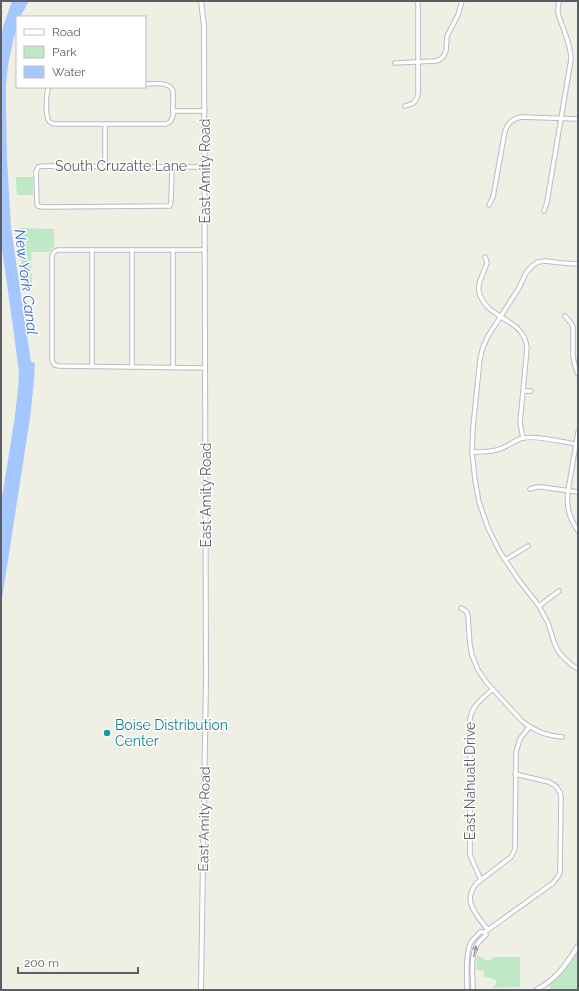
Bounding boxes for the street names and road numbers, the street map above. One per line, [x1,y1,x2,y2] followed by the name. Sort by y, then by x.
[197,118,213,224] street label: East Amity Road
[55,158,187,174] street label: South Cruzatte Lane
[198,442,214,548] street label: East Amity Road
[462,722,478,840] street label: East Nahuatl Drive
[195,766,213,872] street label: East Amity Road

